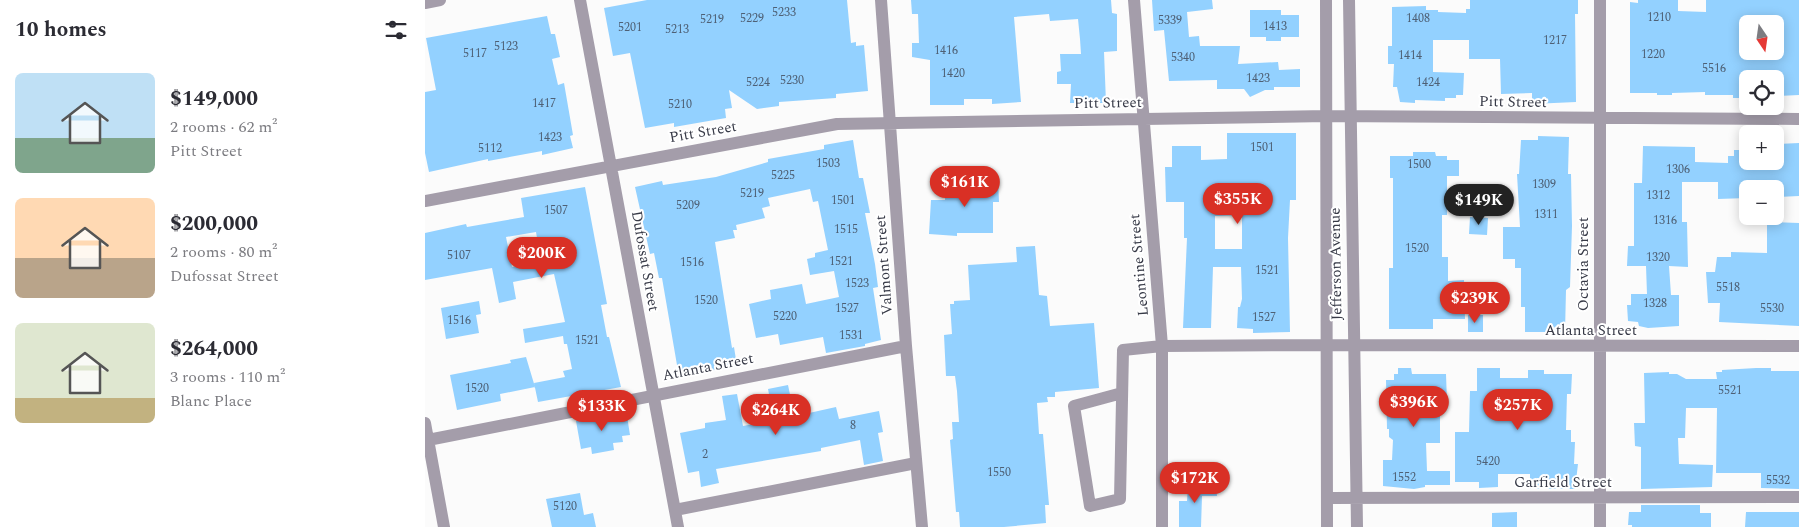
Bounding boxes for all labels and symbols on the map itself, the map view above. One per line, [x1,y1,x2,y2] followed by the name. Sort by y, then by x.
[772,3,796,22] house number: 5233
[1647,8,1671,27] house number: 1210
[740,9,764,28] house number: 5229
[1406,9,1430,28] house number: 1408
[700,10,724,29] house number: 5219
[1158,11,1182,30] house number: 5339
[1739,15,1784,60] north arrow
[1263,17,1287,36] house number: 1413
[618,18,642,37] house number: 5201
[665,20,689,39] house number: 5213
[1543,31,1567,50] house number: 1217
[494,37,518,56] house number: 5123
[934,41,958,60] house number: 1416
[463,44,487,63] house number: 5117
[1641,45,1665,64] house number: 1220
[1398,46,1422,65] house number: 1414
[1171,48,1195,67] house number: 5340
[1702,59,1726,78] house number: 5516
[941,64,965,83] house number: 1420
[1246,69,1270,88] house number: 1423
[780,71,804,90] house number: 5230
[746,73,770,92] house number: 5224
[1416,73,1440,92] house number: 1424
[1479,90,1547,114] street label: Pitt Street
[1074,91,1142,115] street label: Pitt Street
[532,94,556,113] house number: 1417
[668,95,692,114] house number: 5210
[668,115,738,149] street label: Pitt Street
[538,128,562,147] house number: 1423
[1250,138,1274,157] house number: 1501
[478,139,502,158] house number: 5112
[816,154,840,173] house number: 1503
[1407,155,1431,174] house number: 1500
[1666,160,1690,179] house number: 1306
[771,166,795,185] house number: 5225
[930,166,1000,208] pin: $161K
[1532,175,1556,194] house number: 1309
[1203,182,1273,225] pin: $355K
[740,184,764,203] house number: 5219
[1444,184,1514,226] pin: $149K
[1646,186,1670,205] house number: 1312
[831,191,855,210] house number: 1501
[676,196,700,215] house number: 5209
[544,201,568,220] house number: 1507
[1534,205,1558,224] house number: 1311
[1324,207,1348,321] street label: Jefferson Avenue
[625,209,665,313] street label: Dufossat Street
[1653,211,1677,230] house number: 1316
[1123,213,1155,317] street label: Leontine Street
[869,214,899,316] street label: Valmont Street
[1572,217,1595,311] street label: Octavia Street
[834,220,858,239] house number: 1515
[507,236,577,279] pin: $200K
[1405,239,1429,258] house number: 1520
[447,246,471,265] house number: 5107
[1646,248,1670,267] house number: 1320
[829,252,853,271] house number: 1521
[680,253,704,272] house number: 1516
[1255,261,1279,280] house number: 1521
[845,274,869,293] house number: 1523
[1716,278,1740,297] house number: 5518
[1440,282,1510,324] pin: $239K
[694,291,718,310] house number: 1520
[1643,294,1667,313] house number: 1328
[835,299,859,318] house number: 1527
[1760,299,1784,318] house number: 5530
[773,307,797,326] house number: 5220
[1252,308,1276,327] house number: 1527
[447,311,471,330] house number: 1516
[1545,319,1637,342] street label: Atlanta Street
[839,326,863,345] house number: 1531
[575,331,599,350] house number: 1521
[660,347,756,387] street label: Atlanta Street
[465,379,489,398] house number: 1520
[1718,381,1742,400] house number: 5521
[1379,386,1449,428] pin: $396K
[1483,388,1553,431] pin: $257K
[567,390,637,432] pin: $133K
[741,394,811,436] pin: $264K
[850,416,856,435] house number: 8
[702,445,708,464] house number: 2
[1476,452,1500,471] house number: 5420
[1160,462,1230,504] pin: $172K
[987,463,1011,482] house number: 1550
[1392,468,1416,487] house number: 1552
[1514,471,1612,494] street label: Garfield Street
[1766,471,1790,490] house number: 5532
[553,497,577,516] house number: 5120

